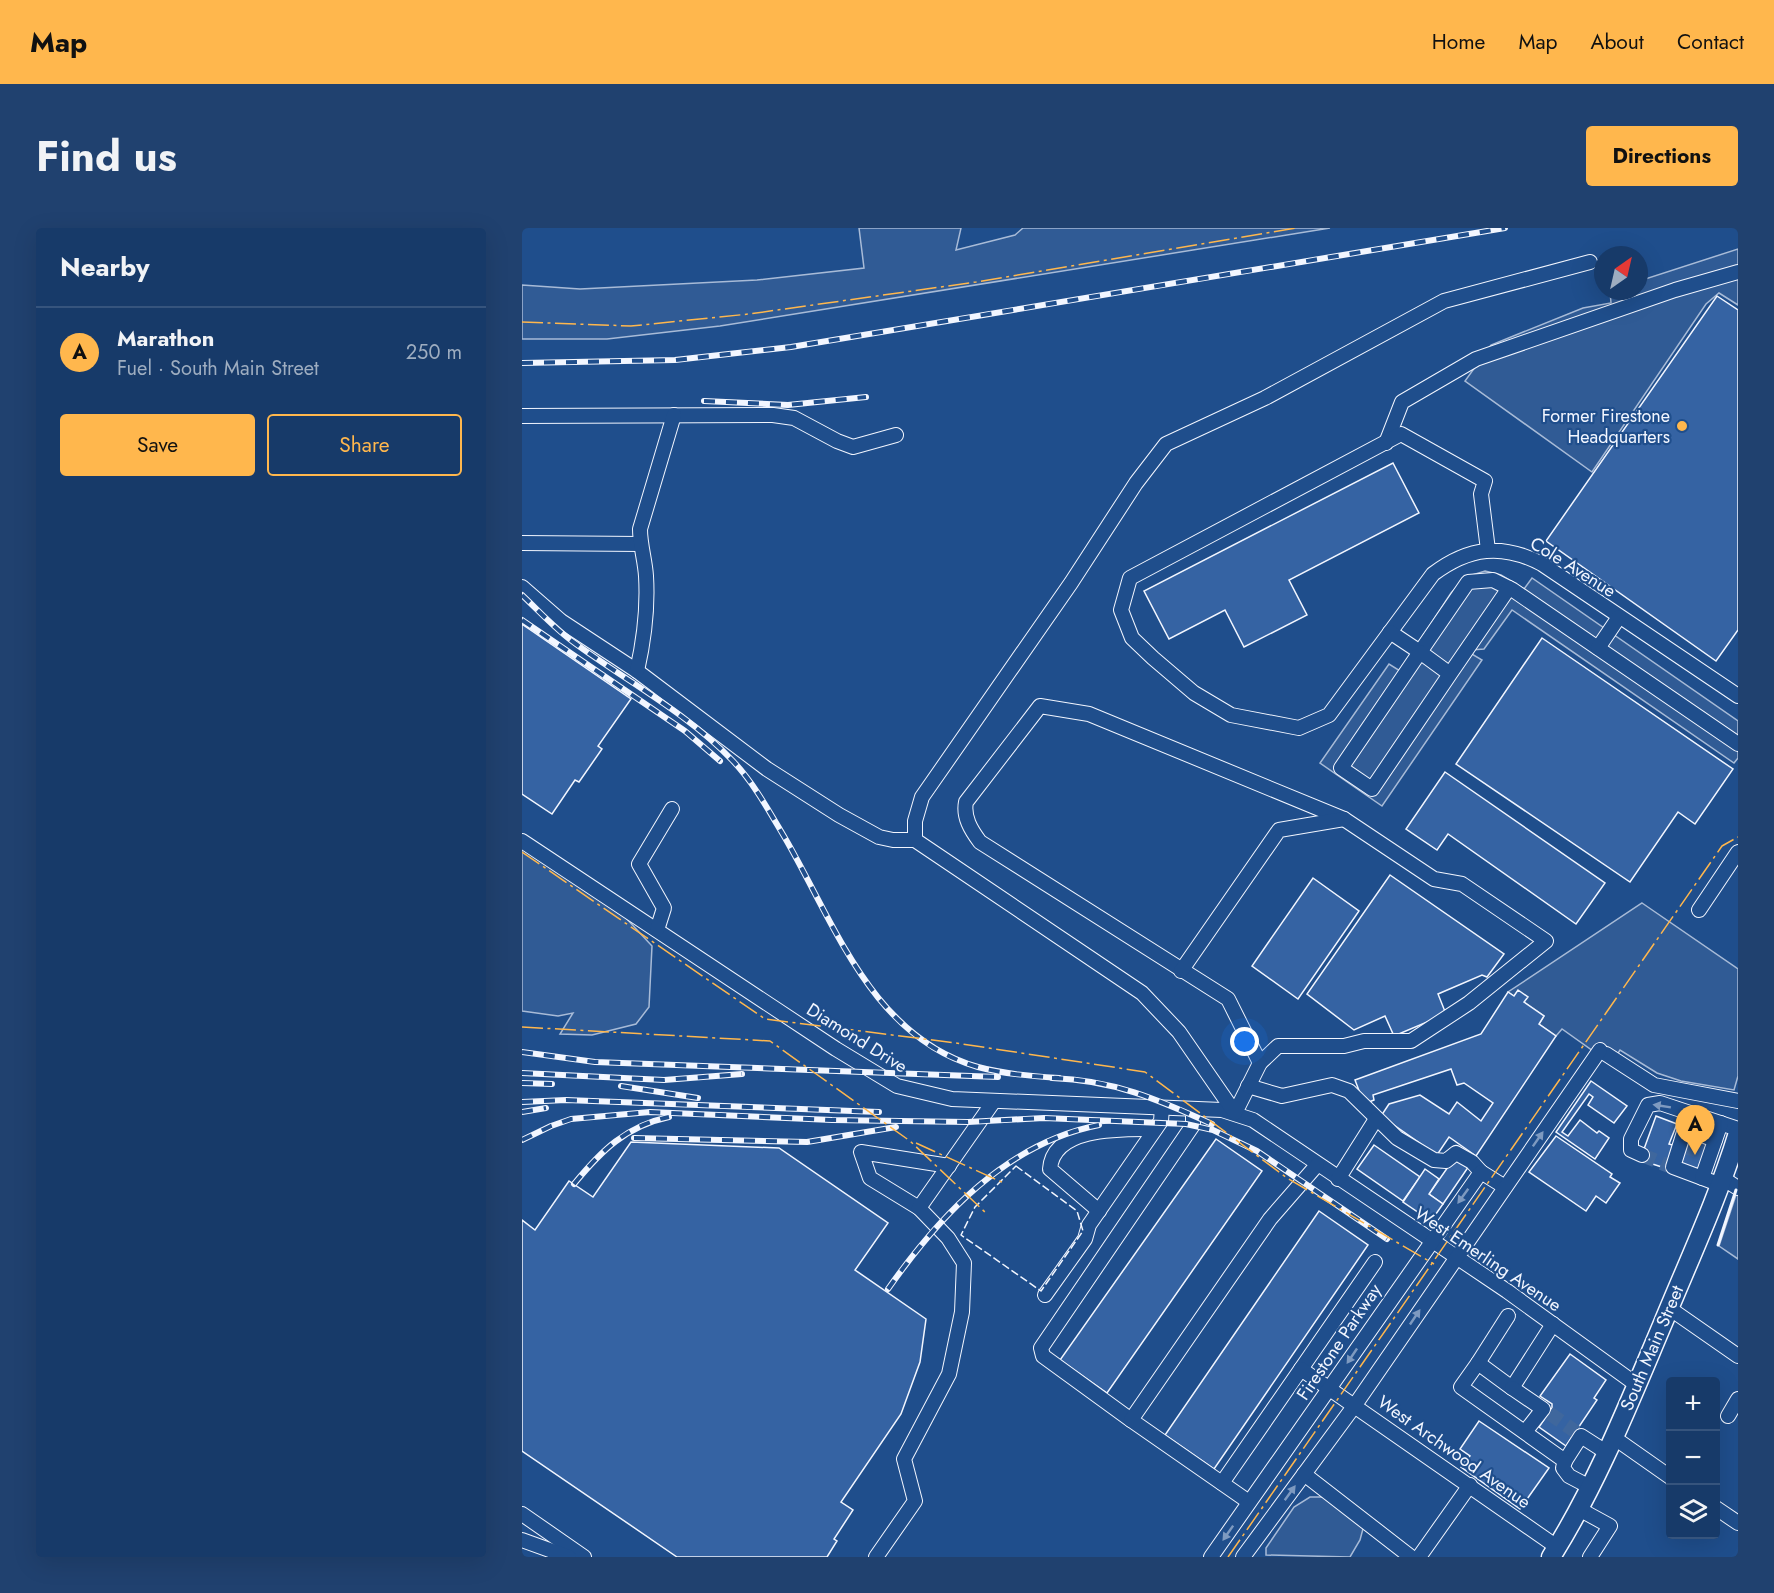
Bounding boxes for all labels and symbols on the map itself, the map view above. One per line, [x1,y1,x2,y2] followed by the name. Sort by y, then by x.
[1594,246,1648,300] north arrow
[1542,403,1670,450] place label: Former Firestone Headquarters
[1675,419,1689,433] marker: Former Firestone Headquarters
[1525,530,1621,604] street label: Cole Avenue
[802,997,912,1079] street label: Diamond Drive
[1230,1027,1259,1056] your location
[1653,1101,1672,1110] one-way arrow
[1676,1106,1714,1155] pin: A
[1532,1131,1544,1147] one-way arrow
[1457,1187,1469,1203] one-way arrow
[1409,1200,1567,1318] street label: West Emerling Avenue
[1290,1279,1388,1405] street label: Firestone Parkway
[1614,1281,1690,1415] street label: South Main Street
[1409,1309,1420,1325] one-way arrow
[1347,1348,1358,1364] one-way arrow
[1372,1389,1536,1515] street label: West Archwood Avenue
[1284,1485,1296,1501] one-way arrow
[1222,1524,1234,1540] one-way arrow

